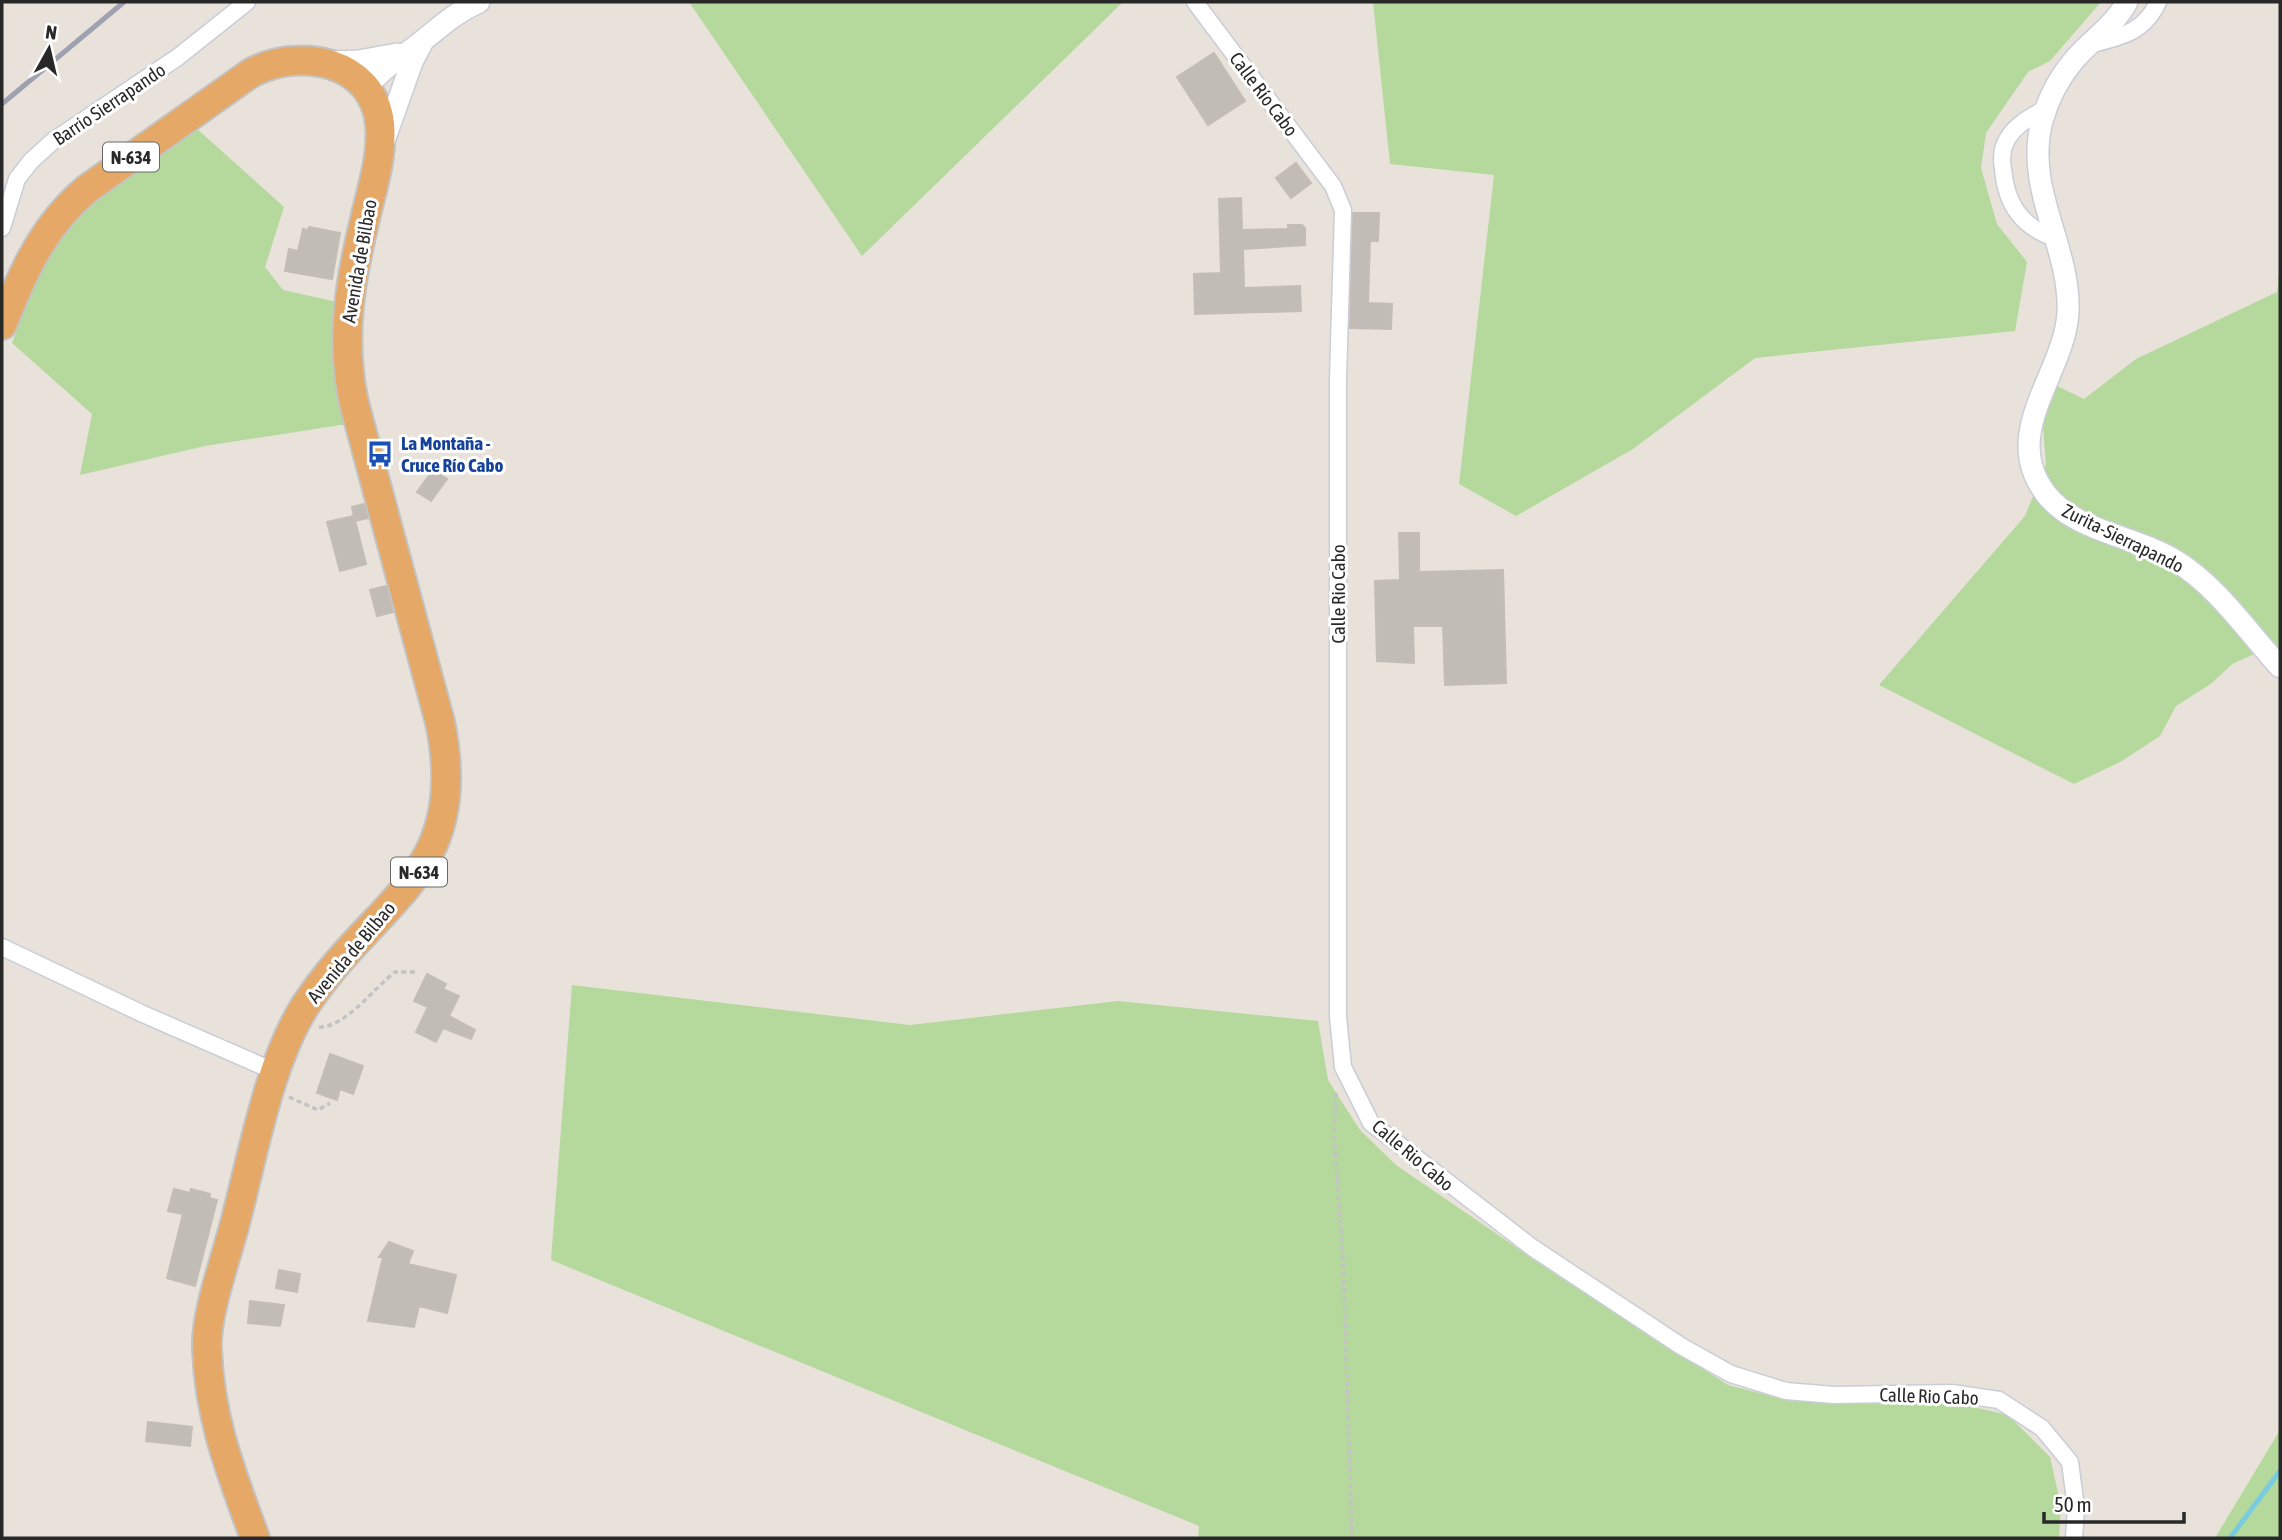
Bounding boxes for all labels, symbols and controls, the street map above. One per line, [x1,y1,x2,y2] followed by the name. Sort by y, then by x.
[14,14,84,84] north arrow
[44,20,58,44] text: N
[1225,48,1303,140] street label: Calle Río Cabo
[49,58,169,150] street label: Barrio Sierrapando
[103,142,159,172] road number: N-634
[337,197,381,324] street label: Avenida de Bilbao
[401,432,503,476] place label: La Montaña - Cruce Río Cabo
[365,439,395,469] bus stop icon: La Montaña - Cruce Río Cabo
[2059,499,2187,577] street label: Zurita-Sierrapando
[1327,544,1349,644] street label: Calle Rio Cabo
[391,858,447,886] road number: N-634
[302,897,400,1007] street label: Avenida de Bilbao
[1368,1115,1458,1195] street label: Calle Rio Cabo
[1879,1383,1979,1409] street label: Calle Rio Cabo
[2044,1480,2184,1524] scale bar
[2054,1492,2092,1516] text: 50 m

